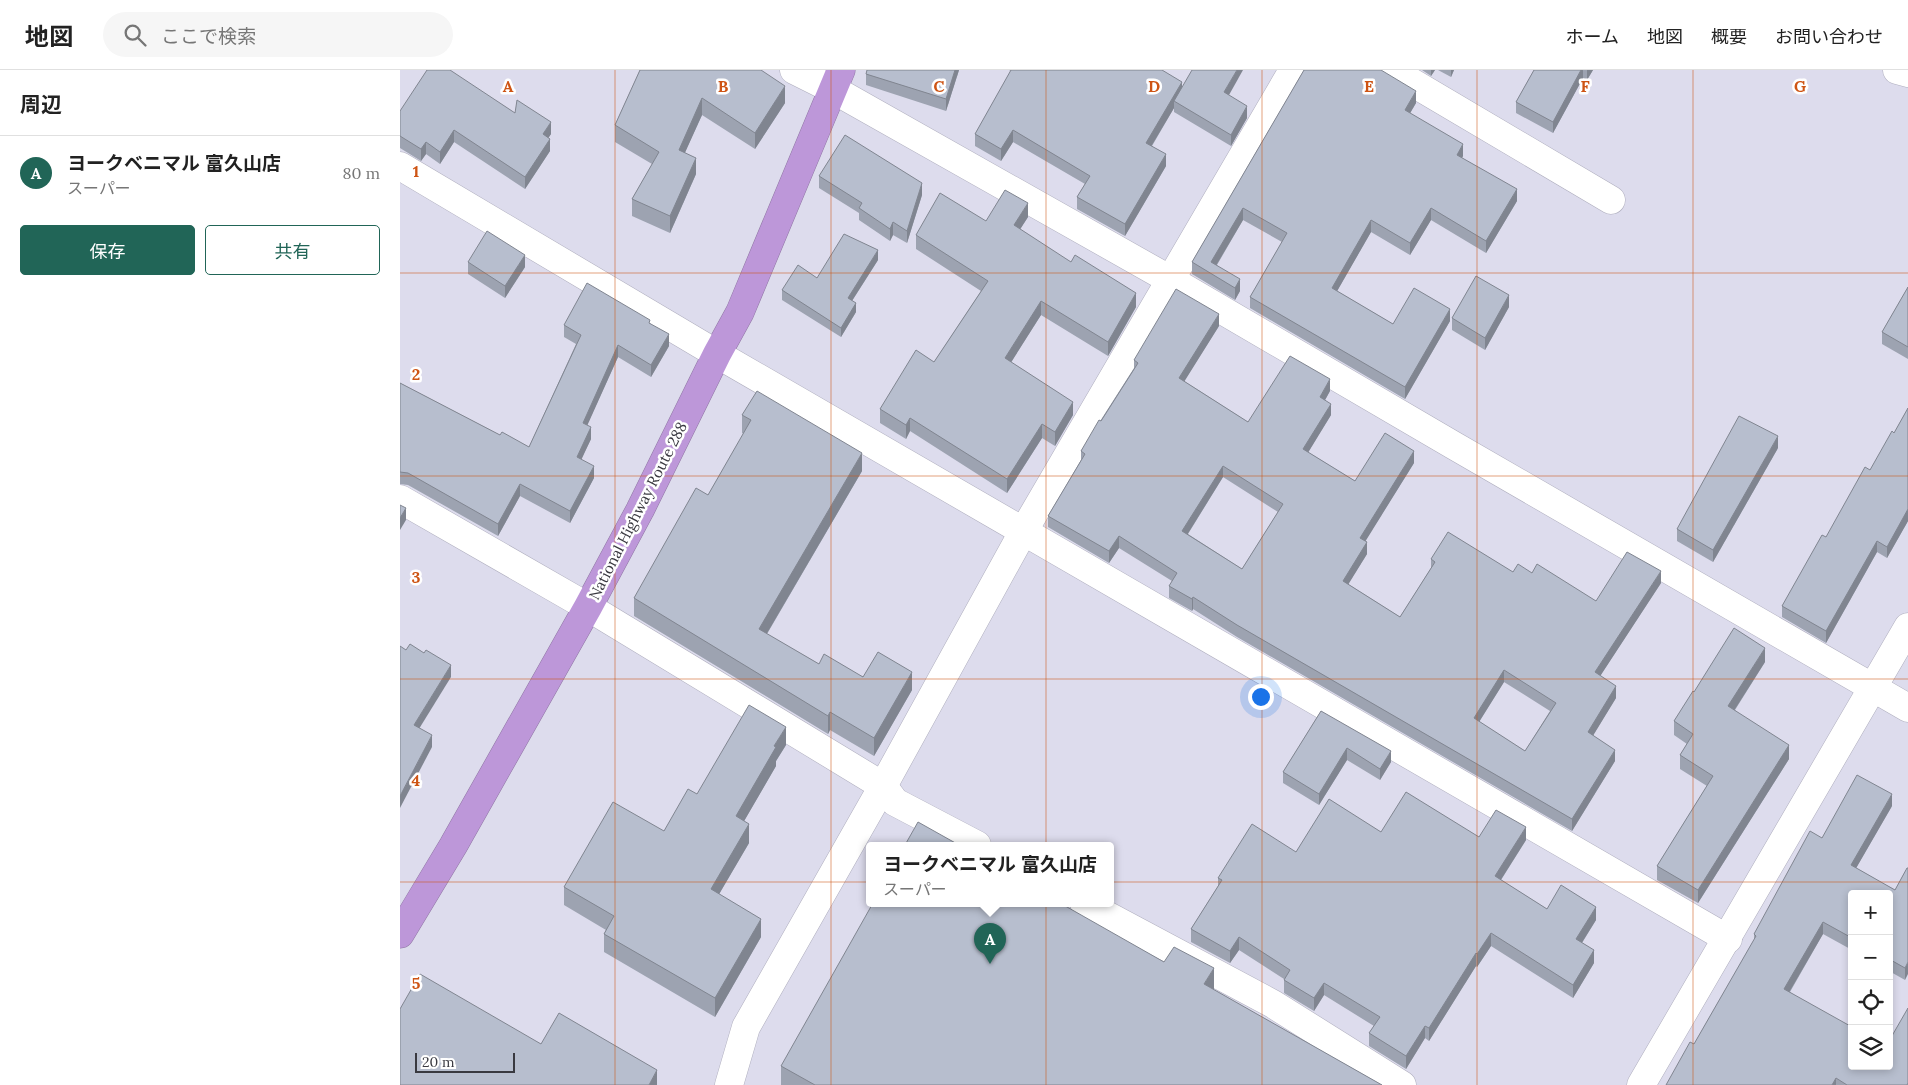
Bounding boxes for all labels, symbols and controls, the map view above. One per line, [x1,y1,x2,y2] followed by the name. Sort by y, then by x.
[103,12,453,57] search box
[25,21,73,52] text: 地図
[121,21,149,49] icon: search
[161,24,256,48] text: ここで検索
[1566,25,1619,48] text: ホーム
[1647,25,1683,48] text: 地図
[1711,25,1747,48] text: 概要
[1775,25,1883,48] text: お問い合わせ
[503,76,514,96] text: A
[718,76,729,96] text: B
[933,76,945,96] text: C
[1148,76,1160,96] text: D
[1364,76,1374,96] text: E
[1580,76,1590,96] text: F
[1794,76,1806,96] text: G
[20,91,62,118] text: 周辺
[67,151,281,175] text: ヨークベニマル 富久山店
[413,161,419,181] text: 1
[31,163,41,183] text: A
[343,163,380,183] text: 80 m
[67,178,131,198] text: スーパー
[20,225,195,275] button: 保存
[205,225,380,275] button: 共有
[412,364,420,384] text: 2
[584,419,691,603] street label: National Highway Route 288
[412,567,421,587] text: 3
[1248,684,1274,710] your location
[412,770,421,790] text: 4
[866,842,1114,907] popup
[883,852,1097,876] text: ヨークベニマル 富久山店
[883,879,947,899] text: スーパー
[1848,890,1893,1070] map controls
[1848,890,1893,935] button: +
[974,923,1006,964] pin: A
[1848,935,1893,980] button: −
[412,973,421,993] text: 5
[1848,980,1893,1025] button: locate
[1848,1025,1893,1070] button: layers
[415,1050,515,1073] scale bar
[422,1053,454,1071] text: 20 m

